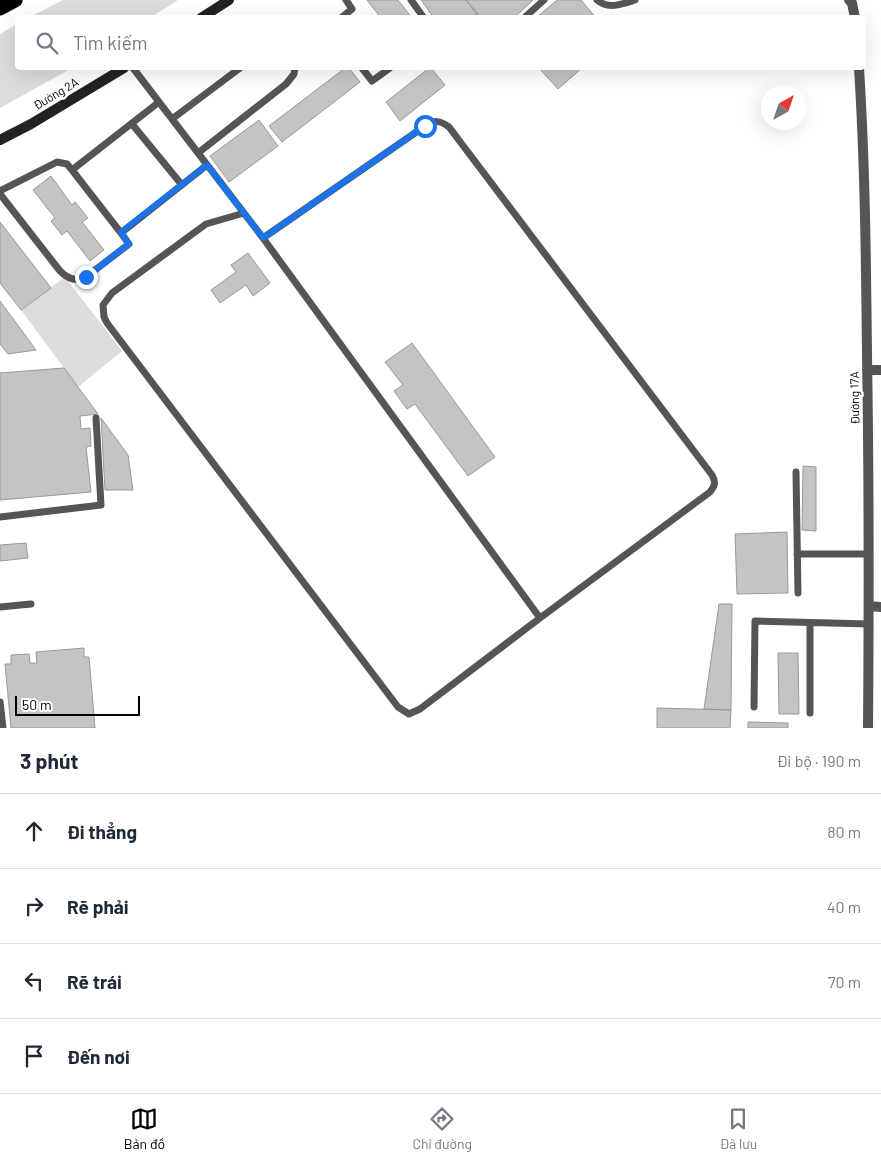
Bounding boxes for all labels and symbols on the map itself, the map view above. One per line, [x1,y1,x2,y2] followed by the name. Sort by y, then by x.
[30,74,80,112] street label: Đường 2A
[761,85,806,130] north arrow
[414,115,437,138] route start
[75,266,98,289] route end
[847,371,861,425] street label: Đường 17A
[15,693,140,716] scale bar

